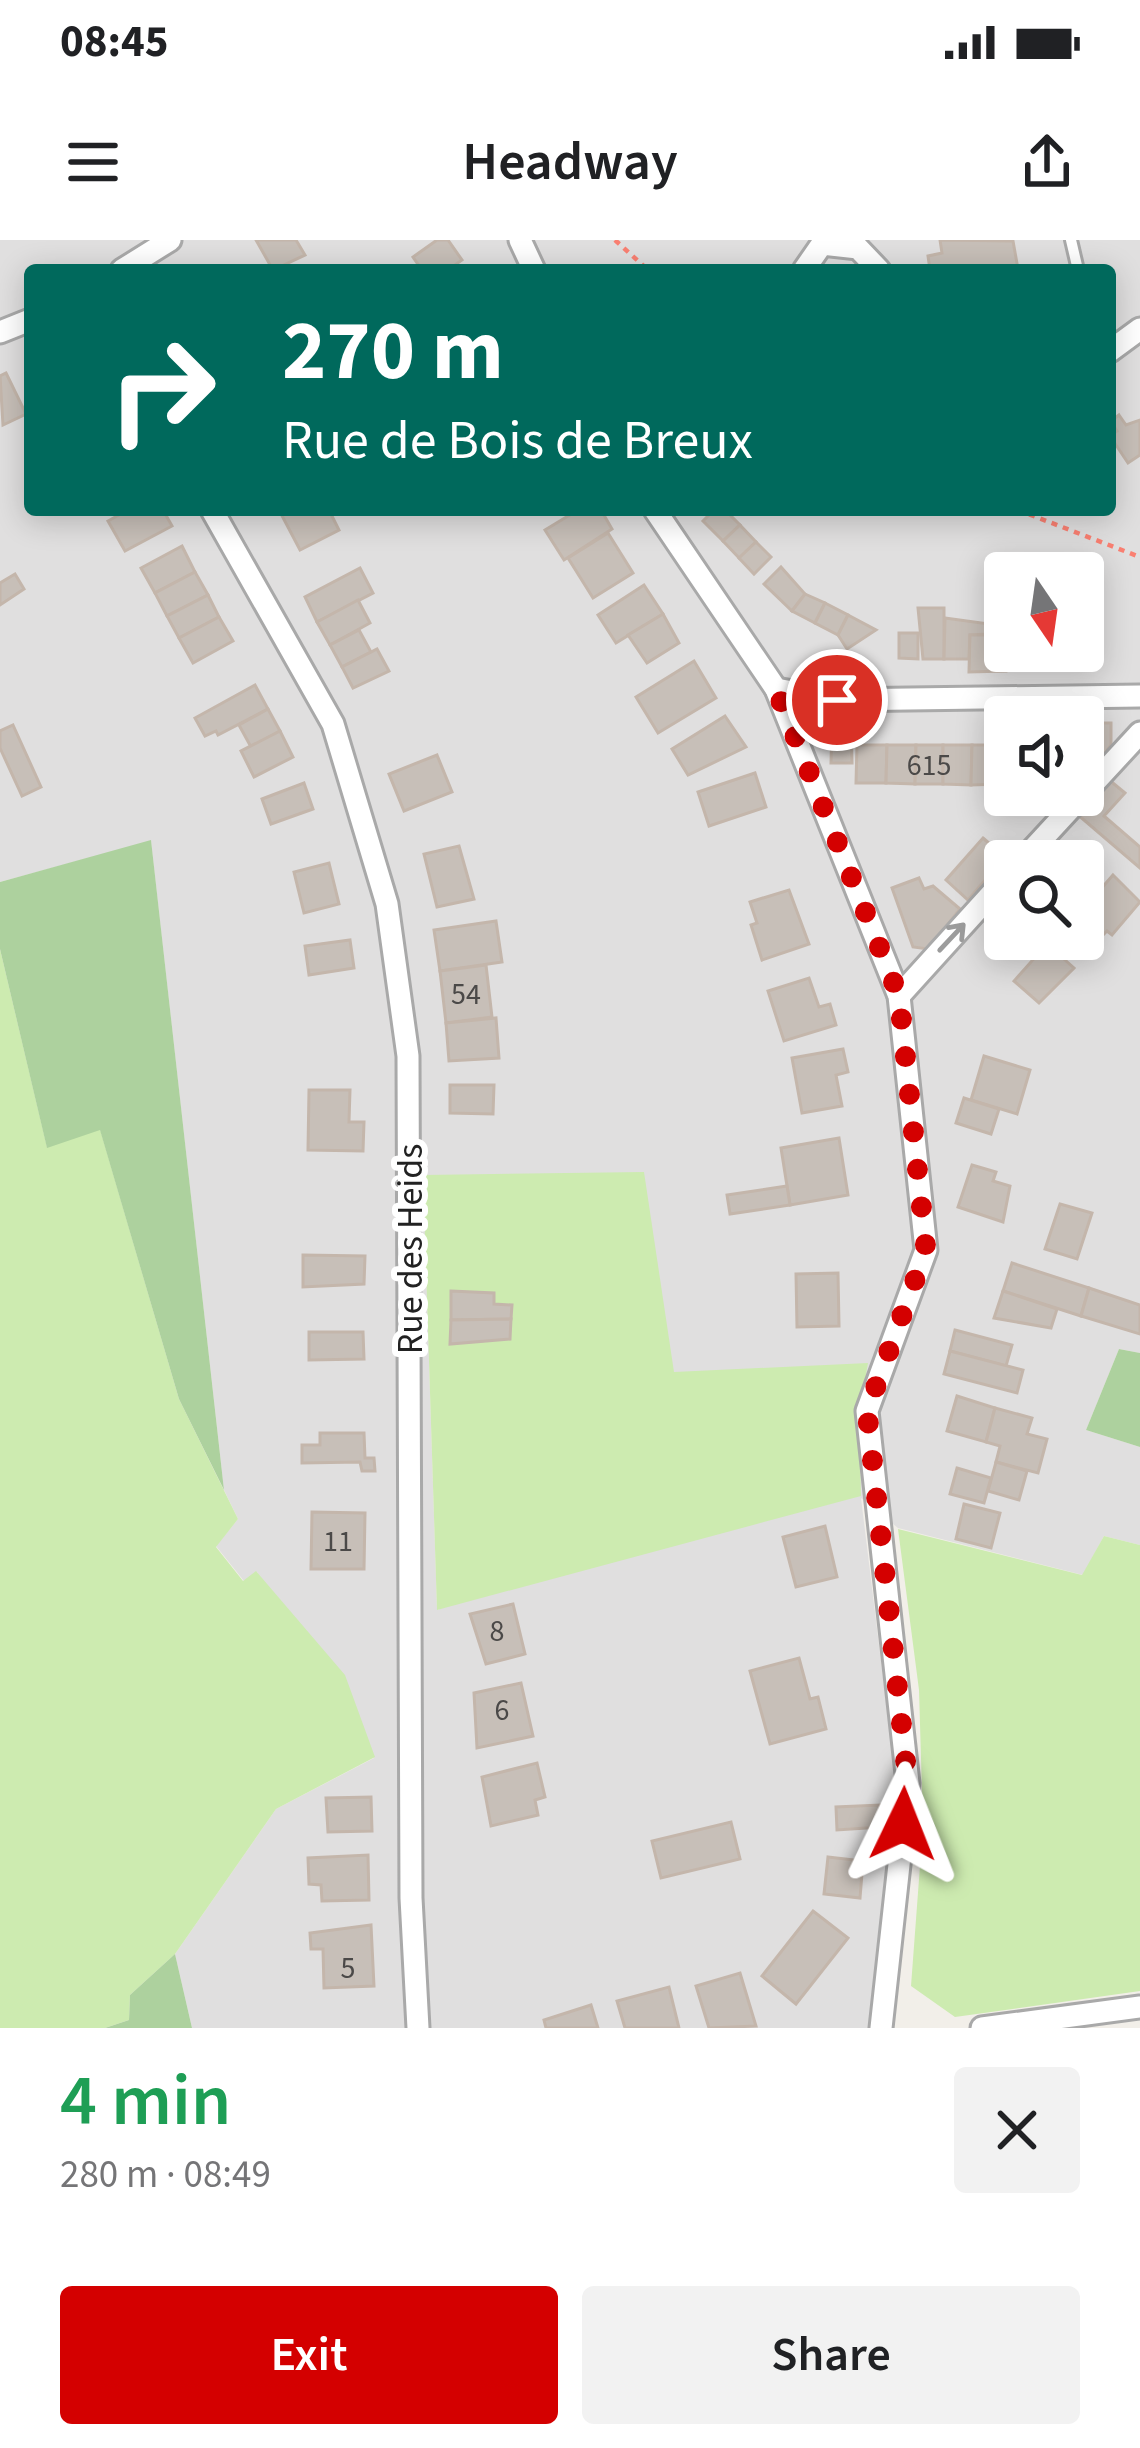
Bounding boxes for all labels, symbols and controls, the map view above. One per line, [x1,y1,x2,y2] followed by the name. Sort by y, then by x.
[60,10,169,74] text: 08:45
[462,124,678,201] text: Headway
[60,129,126,195] icon: menu
[1014,129,1080,195] icon: share
[282,292,504,412] text: 270 m
[84,312,240,468] icon: right
[282,403,753,480] text: Rue de Bois de Breux
[984,552,1104,672] north arrow
[984,552,1104,960] map controls
[786,649,888,751] pin
[804,667,870,733] icon: arrive
[984,696,1104,816] button: sound
[907,744,951,787] house number: 615
[984,840,1104,960] button: search
[937,923,965,953] one-way arrow
[451,973,481,1016] house number: 54
[385,1144,436,1354] street label: Rue des Heids
[323,1520,353,1563] house number: 11
[490,1610,504,1653] house number: 8
[495,1689,509,1732] house number: 6
[840,1761,966,1887] position arrow
[341,1947,355,1990] house number: 5
[60,2050,231,2153] text: 4 min
[954,2067,1080,2193] button: close
[60,2147,271,2203] text: 280 m · 08:49
[60,2286,558,2424] button: Exit
[582,2286,1080,2424] button: Share

